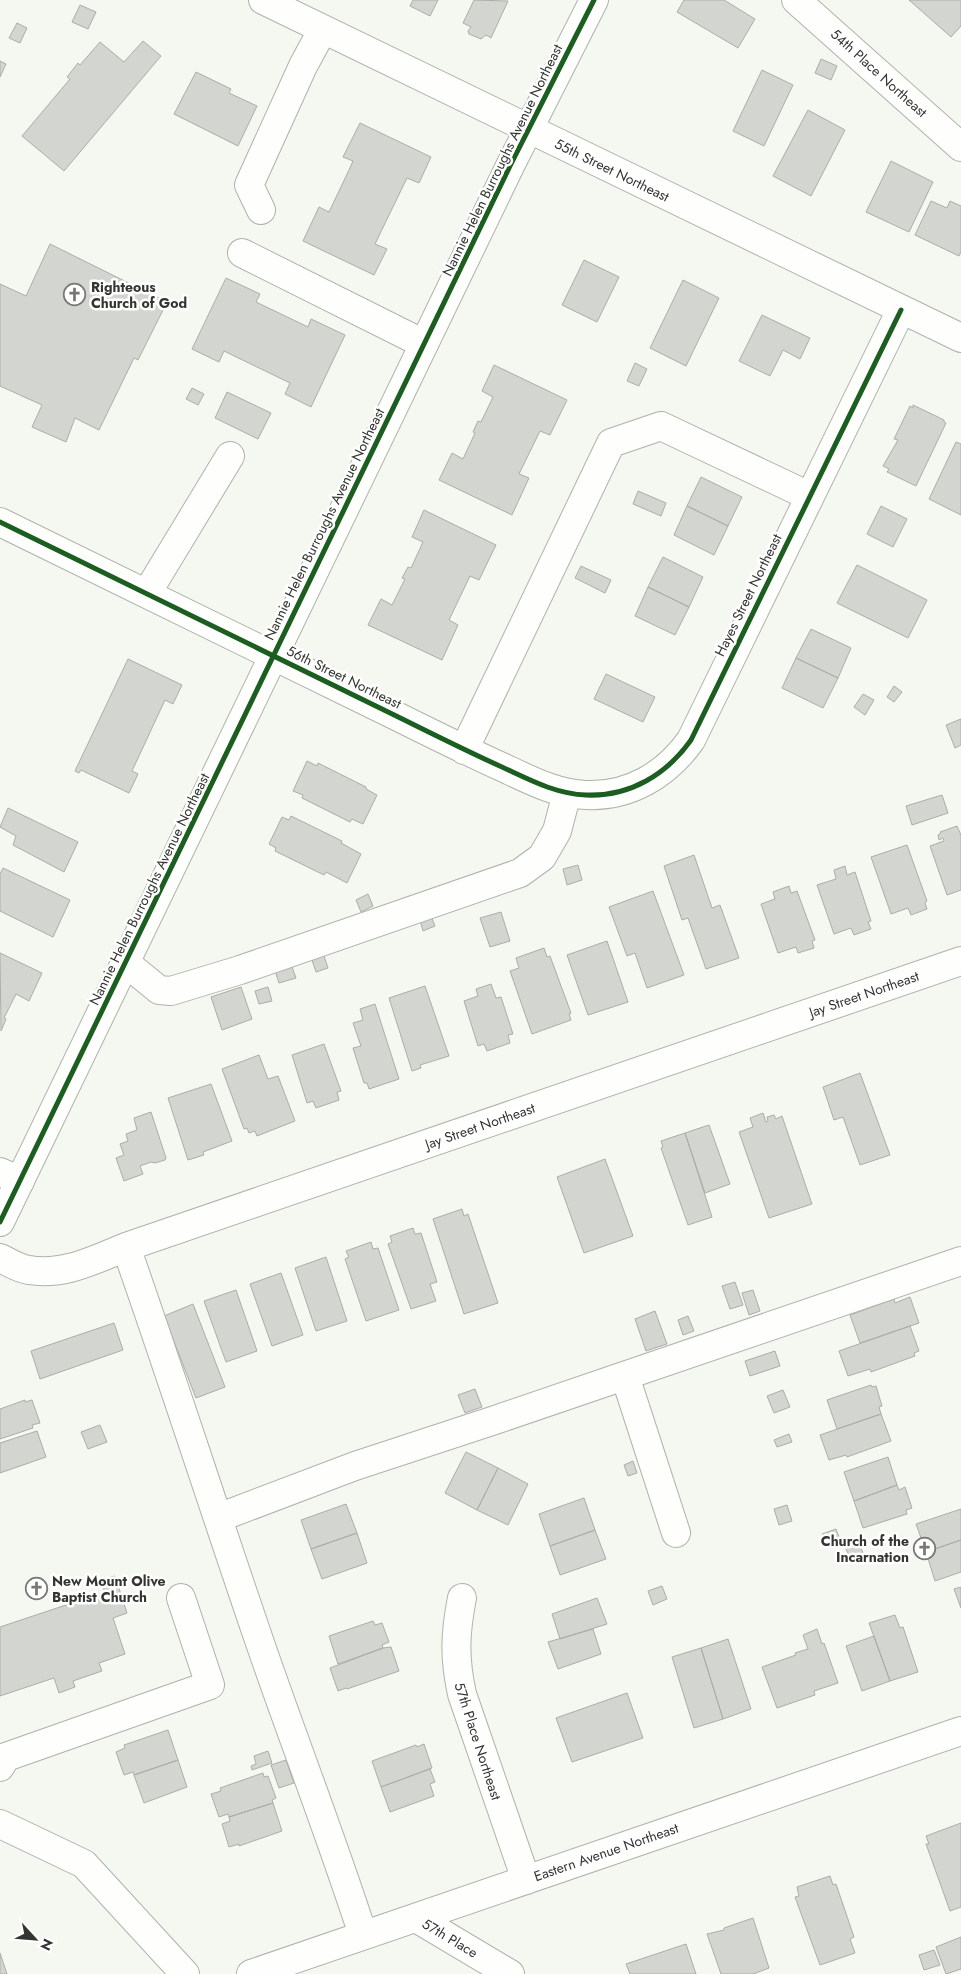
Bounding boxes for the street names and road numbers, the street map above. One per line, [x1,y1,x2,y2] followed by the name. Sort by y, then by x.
[826,24,932,122] street label: 54th Place Northeast
[437,40,567,279] street label: Nannie Helen Burroughs Avenue Northeast
[551,134,673,207] street label: 55th Street Northeast
[259,404,389,643] street label: Nannie Helen Burroughs Avenue Northeast
[710,530,787,660] street label: Hayes Street Northeast
[283,641,405,714] street label: 56th Street Northeast
[84,769,214,1008] street label: Nannie Helen Burroughs Avenue Northeast
[805,966,922,1023] street label: Jay Street Northeast
[421,1098,538,1155] street label: Jay Street Northeast
[450,1679,507,1803] street label: 57th Place Northeast
[531,1818,682,1886] street label: Eastern Avenue Northeast
[418,1914,482,1962] street label: 57th Place

